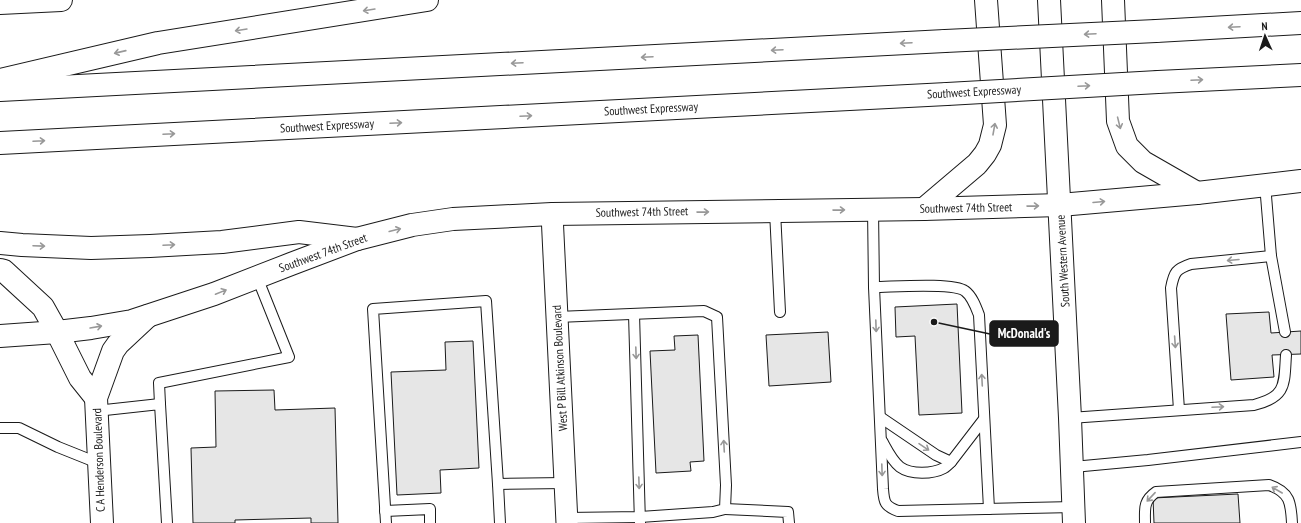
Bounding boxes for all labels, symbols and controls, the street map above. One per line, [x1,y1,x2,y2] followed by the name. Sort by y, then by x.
[363,6,376,14] one-way arrow
[1245,16,1285,56] north arrow
[1261,19,1268,33] text: N
[1228,23,1241,31] one-way arrow
[235,26,248,34] one-way arrow
[1084,31,1097,38] one-way arrow
[900,40,913,47] one-way arrow
[771,46,784,54] one-way arrow
[113,49,126,57] one-way arrow
[641,53,654,60] one-way arrow
[511,60,524,67] one-way arrow
[1190,77,1203,84] one-way arrow
[927,82,1022,101] street label: Southwest Expressway
[1077,83,1090,90] one-way arrow
[604,99,699,118] street label: Southwest Expressway
[519,112,532,120] one-way arrow
[280,116,375,135] street label: Southwest Expressway
[1116,116,1124,129] one-way arrow
[389,119,402,126] one-way arrow
[990,123,998,136] one-way arrow
[162,131,175,138] one-way arrow
[32,138,45,145] one-way arrow
[1092,198,1105,205] one-way arrow
[920,199,1013,216] street label: Southwest 74th Street
[1026,202,1039,210] one-way arrow
[596,203,689,220] street label: Southwest 74th Street
[832,206,845,214] one-way arrow
[696,208,709,215] one-way arrow
[1053,214,1072,308] street label: South Western Avenue
[388,225,401,233] one-way arrow
[277,229,370,275] street label: Southwest 74th Street
[162,241,175,249] one-way arrow
[32,242,45,250] one-way arrow
[1227,256,1240,264] one-way arrow
[214,287,226,295] one-way arrow
[549,305,570,431] street label: West P Bill Atkinson Boulevard
[872,319,880,332] one-way arrow
[990,321,1058,346] callout: McDonald's
[89,323,102,331] one-way arrow
[998,325,1051,342] text: McDonald's
[1171,335,1178,348] one-way arrow
[632,346,639,359] one-way arrow
[979,374,986,387] one-way arrow
[1211,404,1224,411] one-way arrow
[89,408,108,512] street label: C A Henderson Boulevard
[721,440,728,453] one-way arrow
[918,443,929,451] one-way arrow
[878,463,886,476] one-way arrow
[635,476,643,489] one-way arrow
[1272,485,1283,494] one-way arrow
[1147,492,1156,502] one-way arrow

